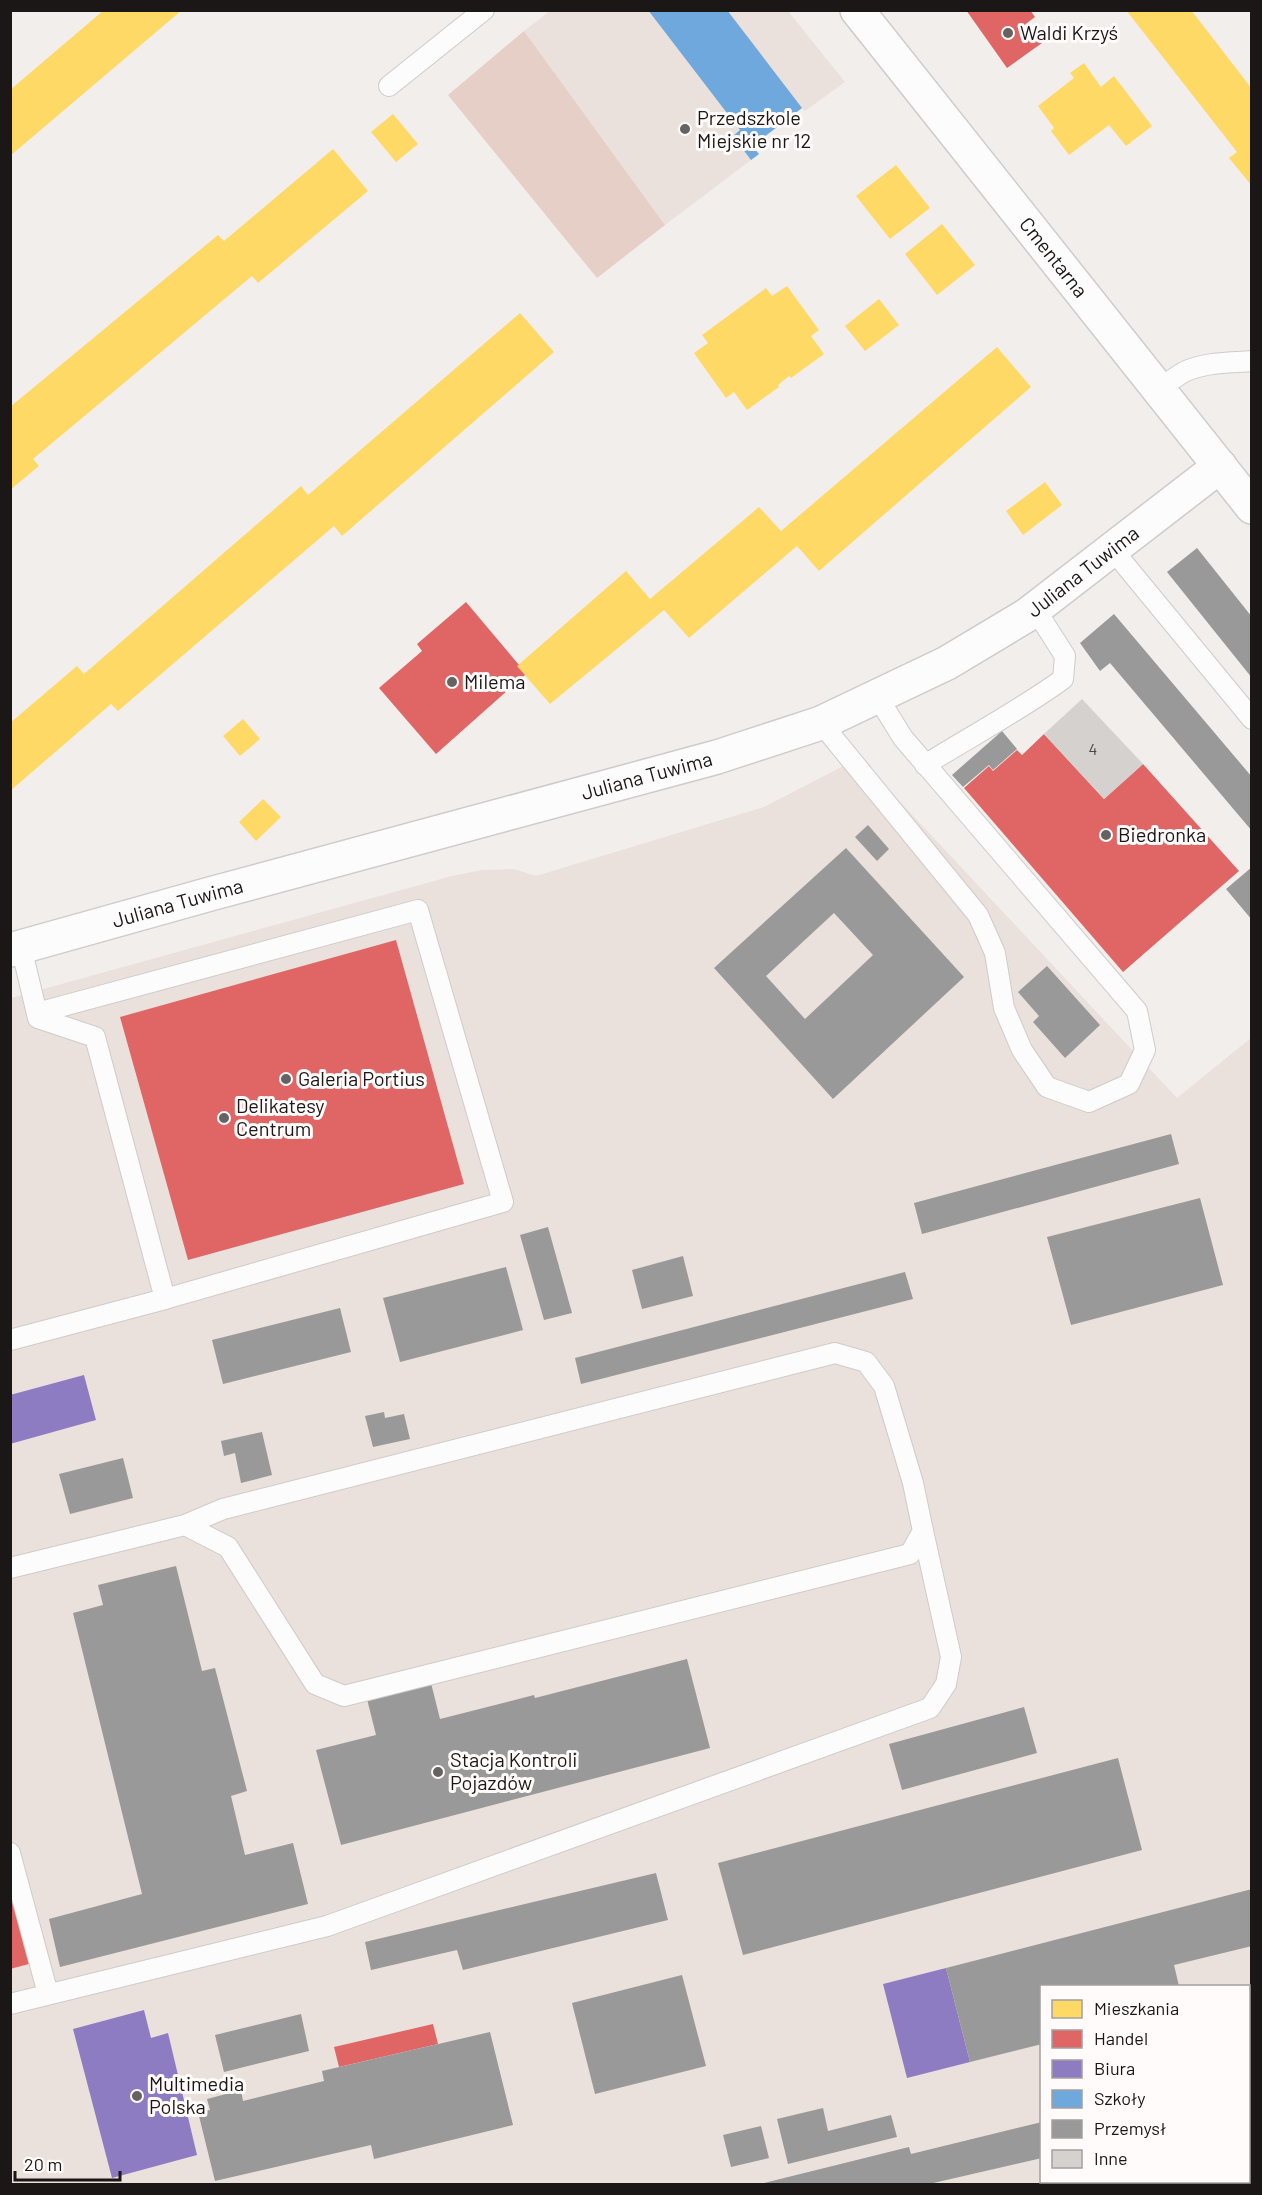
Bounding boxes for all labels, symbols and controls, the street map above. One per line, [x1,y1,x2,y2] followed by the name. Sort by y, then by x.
[1020,20,1118,44] place label: Waldi Krzyś
[1001,26,1015,40] marker: Waldi Krzyś
[697,105,811,152] place label: Przedszkole Miejskie nr 12
[678,122,692,136] marker: Przedszkole Miejskie nr 12
[1015,212,1094,302] street label: Cmentarna
[1022,520,1143,622] street label: Juliana Tuwima
[464,669,525,693] place label: Milema
[445,675,459,689] marker: Milema
[1089,739,1097,758] house number: 4
[578,746,715,804] street label: Juliana Tuwima
[1118,822,1206,846] place label: Biedronka
[1099,828,1113,842] marker: Biedronka
[109,873,245,932] street label: Juliana Tuwima
[298,1066,425,1090] place label: Galeria Portius
[279,1072,293,1086] marker: Galeria Portius
[236,1093,324,1140] place label: Delikatesy Centrum
[217,1111,231,1125] marker: Delikatesy Centrum
[450,1747,577,1794] place label: Stacja Kontroli Pojazdów
[431,1765,445,1779] marker: Stacja Kontroli Pojazdów
[1040,1985,1250,2183] legend
[1094,1997,1179,2019] text: Mieszkania
[1094,2027,1148,2049] text: Handel
[1094,2057,1135,2079] text: Biura
[149,2071,244,2118] place label: Multimedia Polska
[1094,2087,1145,2109] text: Szkoły
[130,2089,144,2103] marker: Multimedia Polska
[1094,2117,1166,2139] text: Przemysł
[15,2144,120,2182] scale bar
[1094,2147,1128,2169] text: Inne
[24,2153,62,2175] text: 20 m

